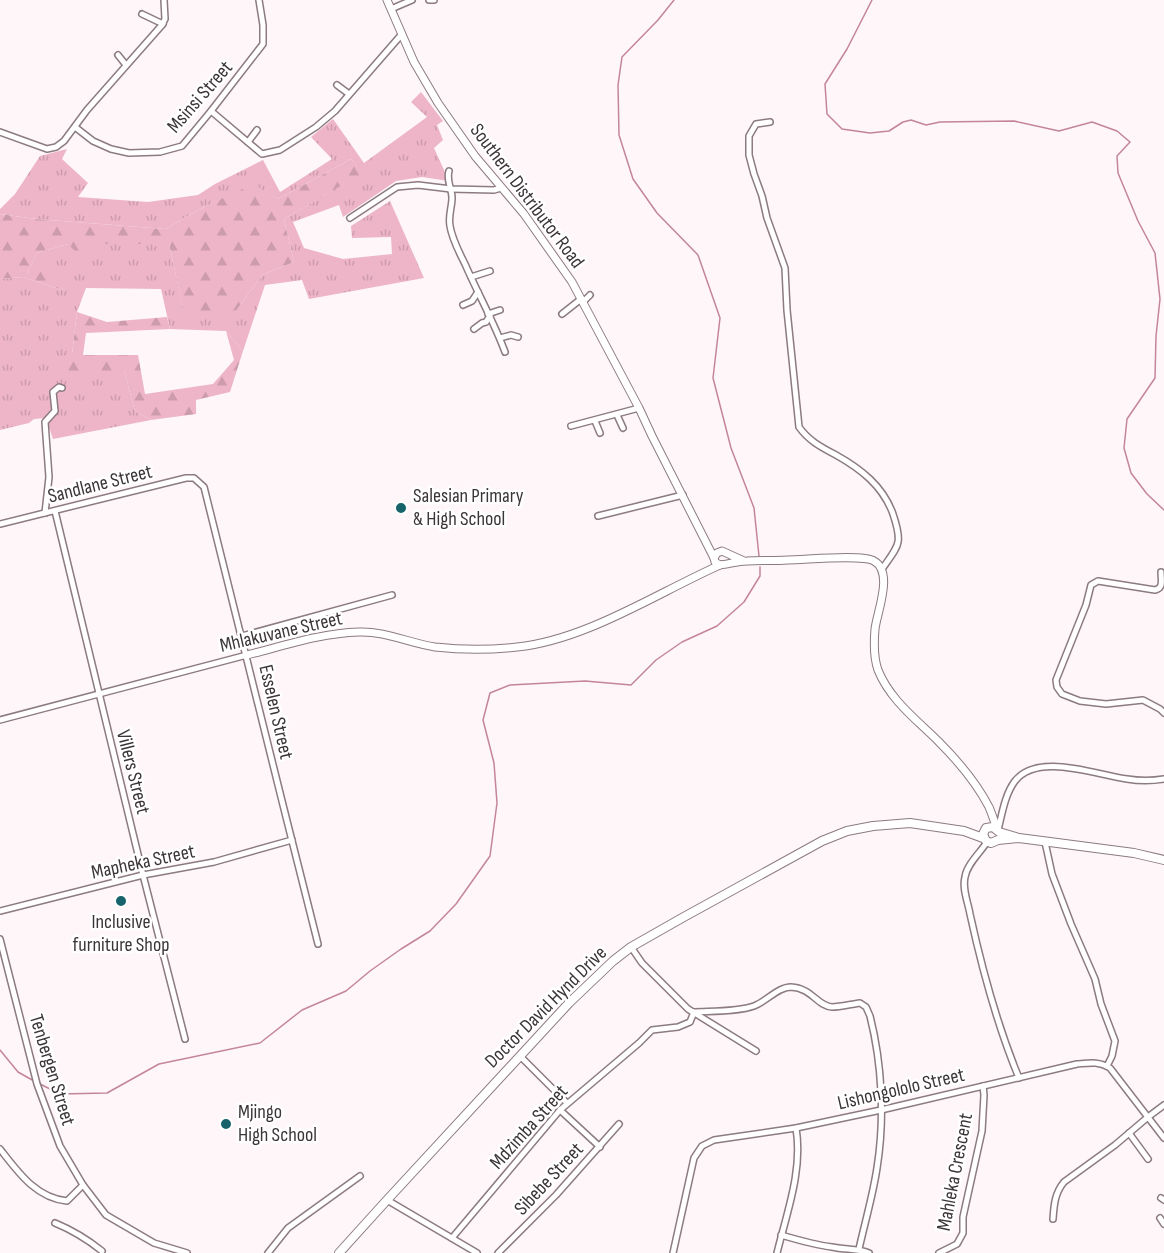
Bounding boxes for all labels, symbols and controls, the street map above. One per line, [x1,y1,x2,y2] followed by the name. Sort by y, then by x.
[162,56,238,138] street label: Msinsi Street
[465,119,589,273] street label: Southern Distributor Road
[45,459,155,509] street label: Sandlane Street
[413,484,524,531] place label: Salesian Primary & High School
[394,501,408,515] marker: Salesian Primary & High School
[217,606,345,658] street label: Mhlakuvane Street
[253,662,299,762] street label: Esselen Street
[111,727,155,817] street label: Villers Street
[89,839,197,885] street label: Mapheka Street
[114,894,128,908] marker: Inclusive furniture Shop
[73,910,169,957] place label: Inclusive furniture Shop
[480,941,612,1073] street label: Doctor David Hynd Drive
[24,1012,80,1128] street label: Tenbergen Street
[835,1063,967,1115] street label: Lishongololo Street
[485,1080,573,1174] street label: Mdzimba Street
[238,1100,317,1147] place label: Mjingo High School
[932,1111,978,1233] street label: Mahleka Crescent
[219,1117,233,1131] marker: Mjingo High School
[509,1138,589,1220] street label: Sibebe Street

